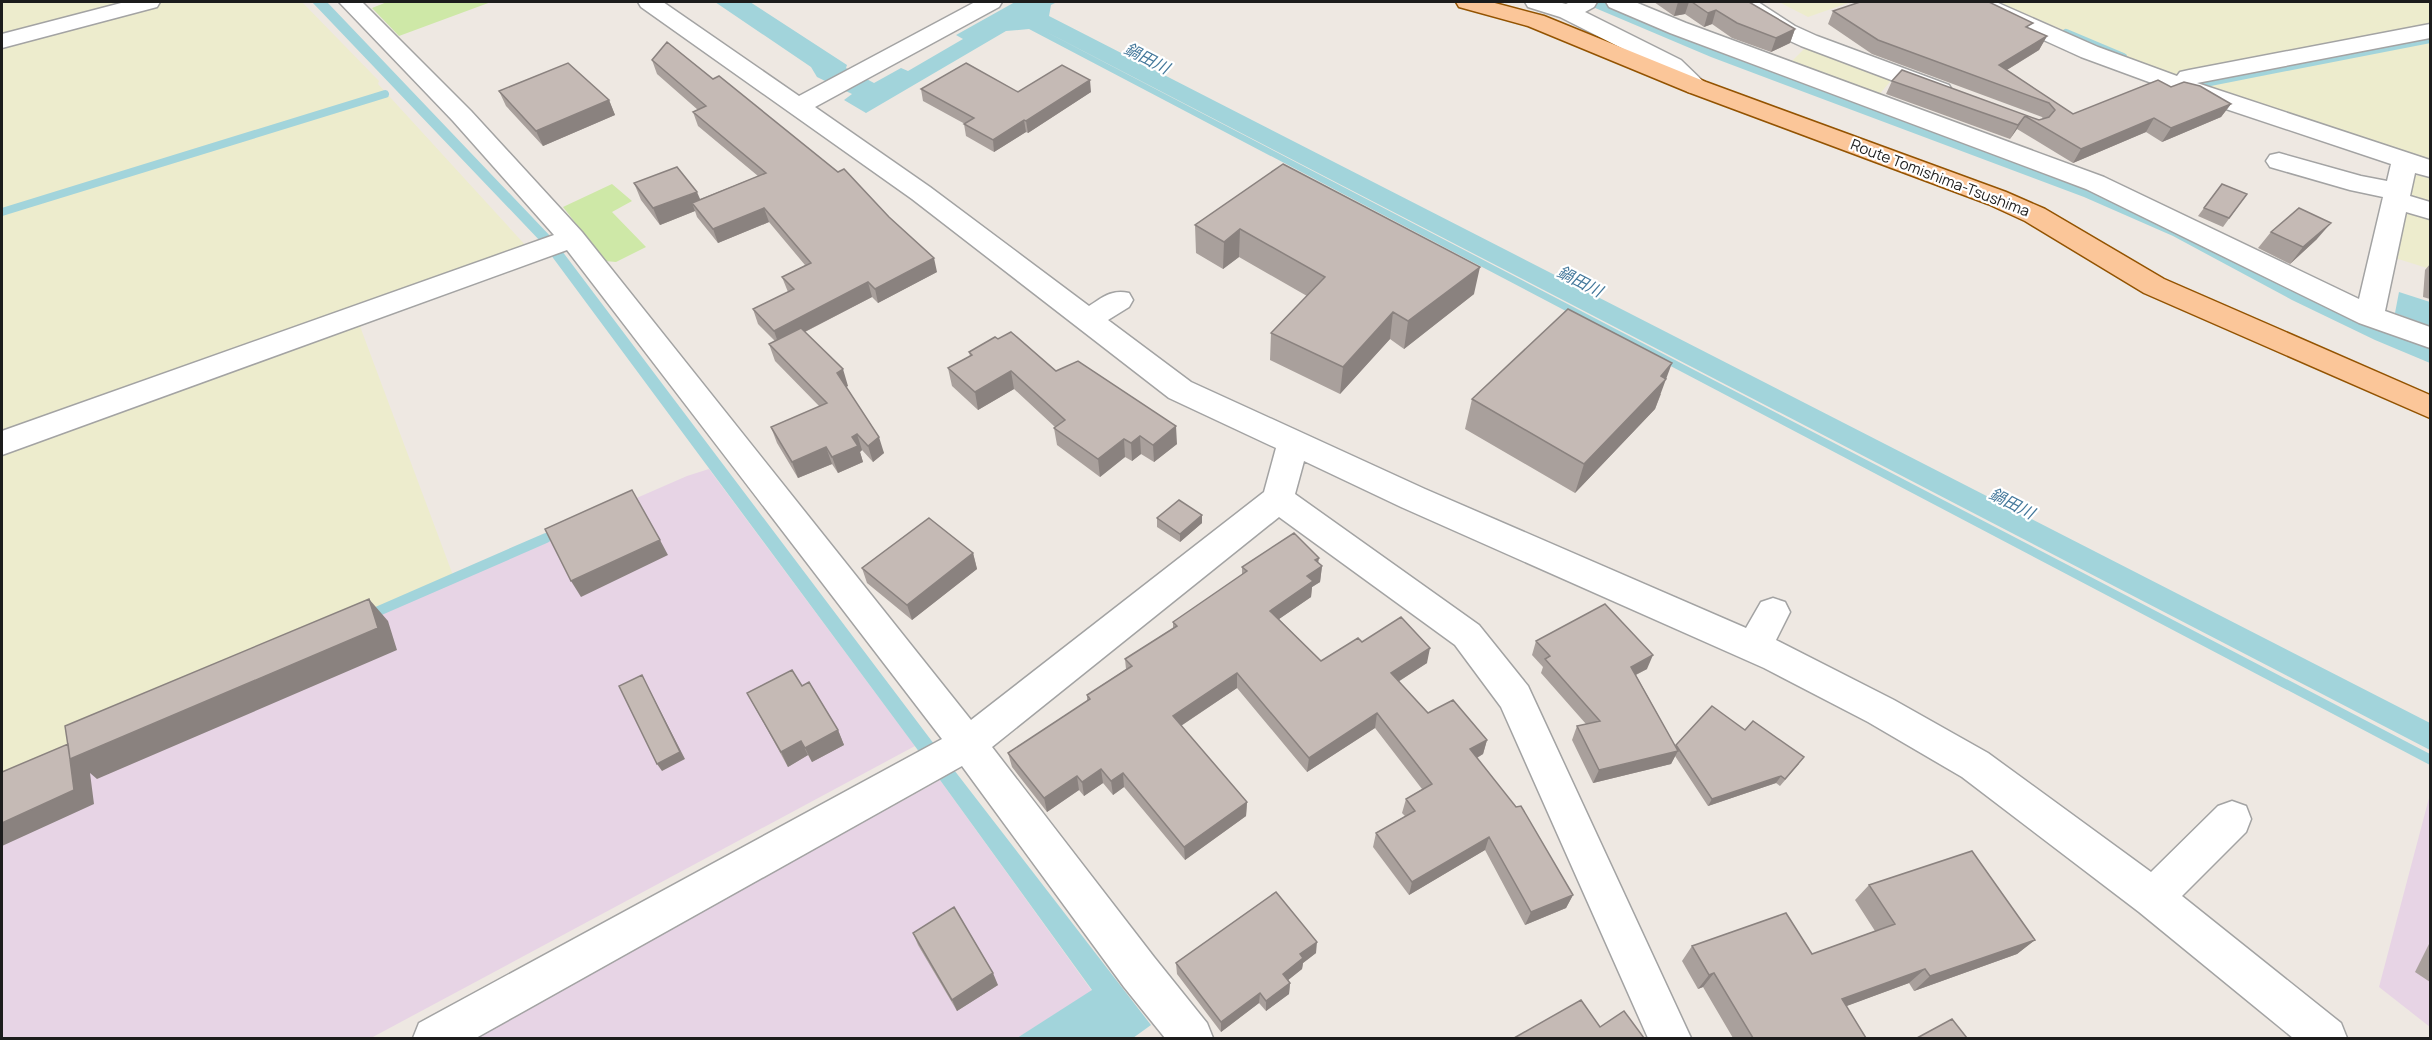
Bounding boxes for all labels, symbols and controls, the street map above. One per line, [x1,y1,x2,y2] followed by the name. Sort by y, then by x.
[1121,37,1175,80] water label: 鍋田川
[1848,134,2033,221] street label: Route Tomishima-Tsushima
[1554,260,1608,303] water label: 鍋田川
[1986,482,2040,525] water label: 鍋田川

